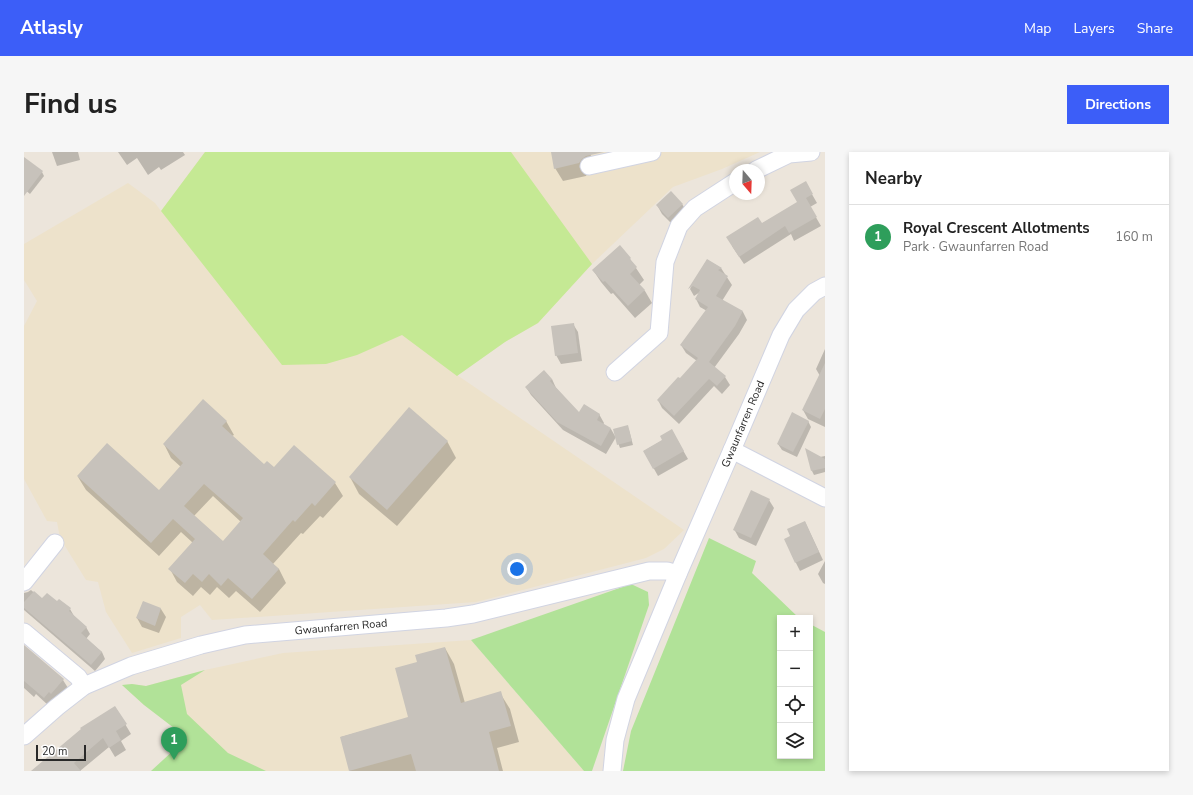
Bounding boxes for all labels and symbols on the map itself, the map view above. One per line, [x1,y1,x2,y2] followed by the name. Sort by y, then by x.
[729,164,765,200] north arrow
[718,378,768,470] street label: Gwaunfarren Road
[507,559,527,579] your location
[294,615,388,639] street label: Gwaunfarren Road
[161,727,187,760] pin: 1
[36,743,86,762] scale bar

